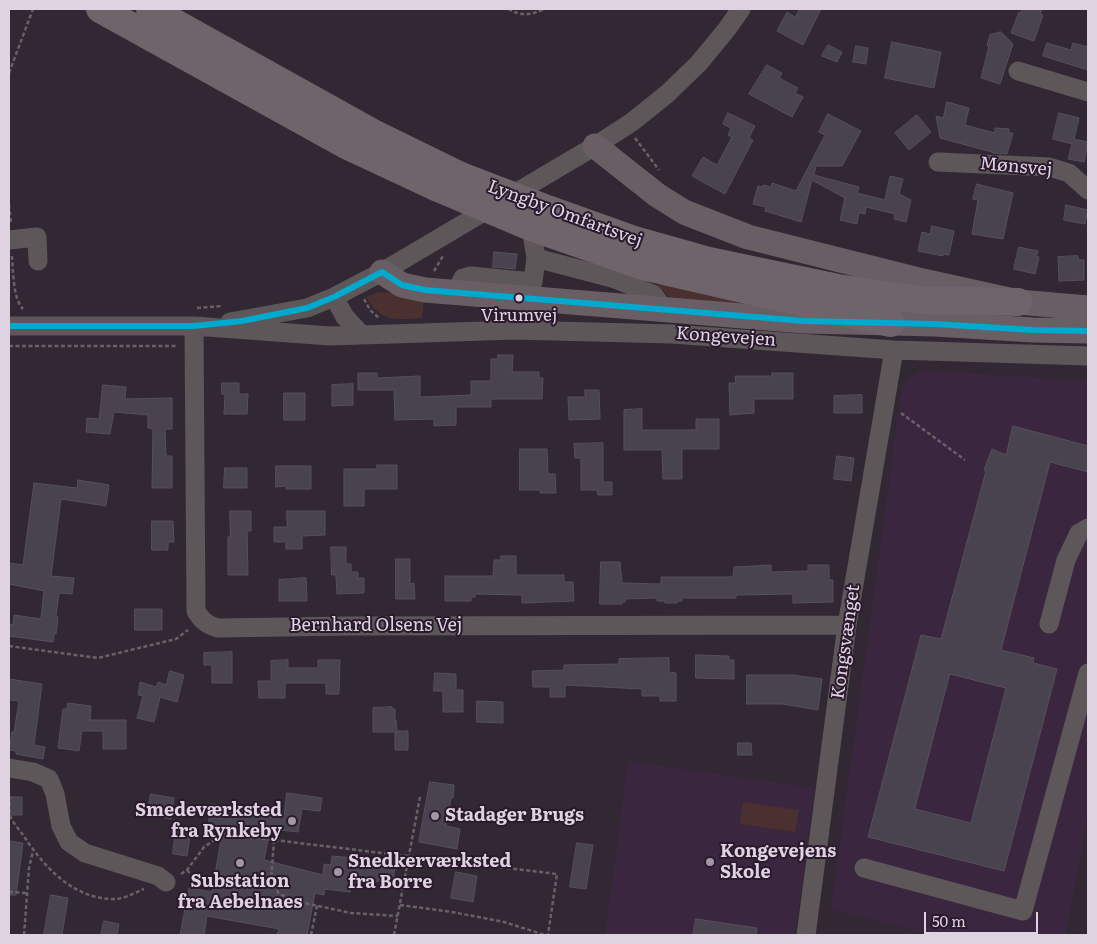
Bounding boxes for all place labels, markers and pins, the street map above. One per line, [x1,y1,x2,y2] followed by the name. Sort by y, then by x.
[514,293,524,303] marker: Virumvej
[481,306,557,326] place label: Virumvej
[135,800,282,842] place label: Smedeværksted fra Rynkeby
[445,805,584,827] place label: Stadager Brugs
[429,810,441,822] marker: Stadager Brugs
[286,815,298,827] marker: Smedeværksted fra Rynkeby
[720,841,836,884] place label: Kongevejens Skole
[348,851,511,894] place label: Snedkerværksted fra Borre
[704,856,716,868] marker: Kongevejens Skole
[234,857,246,869] marker: Substation fra Aebelnaes
[332,866,344,878] marker: Snedkerværksted fra Borre
[178,871,302,914] place label: Substation fra Aebelnaes

